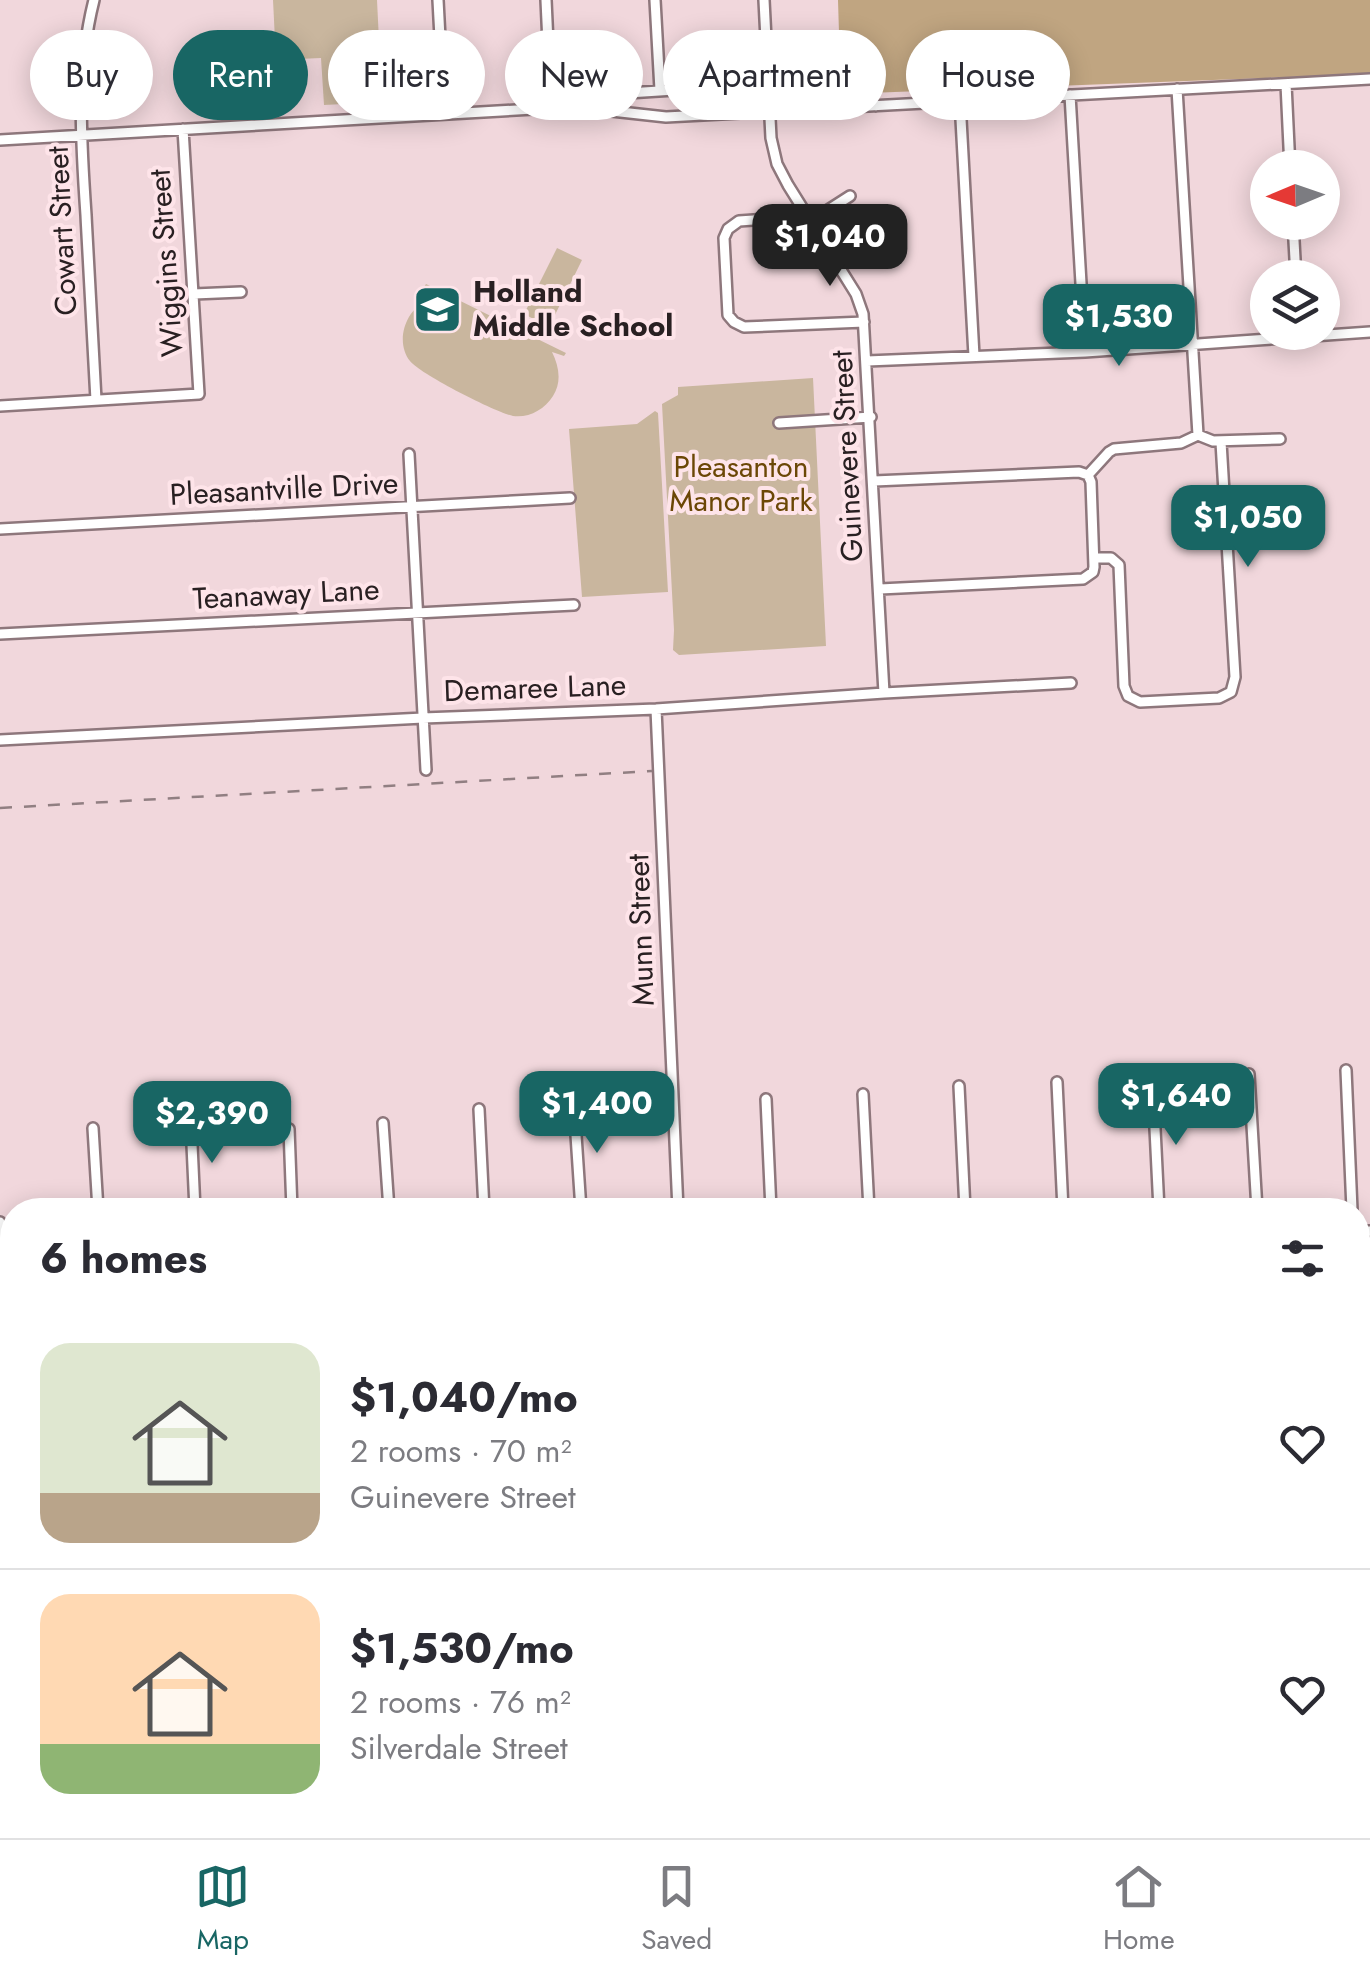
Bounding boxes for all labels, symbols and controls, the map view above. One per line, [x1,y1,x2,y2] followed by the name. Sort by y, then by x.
[30,30,153,120] chip: Buy
[173,30,308,120] chip: Rent
[328,30,485,120] chip: Filters
[505,30,643,120] chip: New
[663,30,886,120] chip: Apartment
[906,30,1070,120] chip: House
[36,145,87,317] street label: Cowart Street
[1250,150,1340,240] north arrow
[1250,150,1340,350] map controls
[137,167,194,358] street label: Wiggins Street
[749,204,911,289] pin: $1,040
[774,213,886,259] text: $1,040
[1250,260,1340,350] button: layers
[473,270,673,347] place label: Holland Middle School
[412,283,464,335] school or university icon: Holland Middle School
[1038,284,1200,369] pin: $1,530
[1065,293,1173,339] text: $1,530
[819,348,874,563] street label: Guinevere Street
[669,445,814,522] park label: Pleasanton Manor Park
[169,461,399,516] street label: Pleasantville Drive
[1167,485,1329,570] pin: $1,050
[1193,494,1303,540] text: $1,050
[192,567,380,620] street label: Teanaway Lane
[443,663,627,712] street label: Demaree Lane
[616,852,665,1007] street label: Munn Street
[1095,1063,1257,1148] pin: $1,640
[516,1071,678,1156] pin: $1,400
[1120,1072,1232,1118] text: $1,640
[541,1080,653,1126] text: $1,400
[131,1081,293,1166] pin: $2,390
[155,1090,269,1136] text: $2,390
[40,1228,207,1289] text: 6 homes
[1275,1231,1330,1286] icon: filters
[350,1367,578,1428] text: $1,040/mo
[120,1383,240,1503] icon: home
[1275,1416,1330,1471] icon: heart
[350,1428,572,1474] text: 2 rooms · 70 m²
[350,1474,576,1520] text: Guinevere Street
[350,1618,574,1679] text: $1,530/mo
[120,1634,240,1754] icon: home
[1275,1667,1330,1722] icon: heart
[350,1679,571,1725] text: 2 rooms · 76 m²
[350,1725,568,1771] text: Silverdale Street
[195,1859,250,1960] tab: Map
[641,1859,712,1960] tab: Saved
[1103,1859,1175,1960] tab: Home

